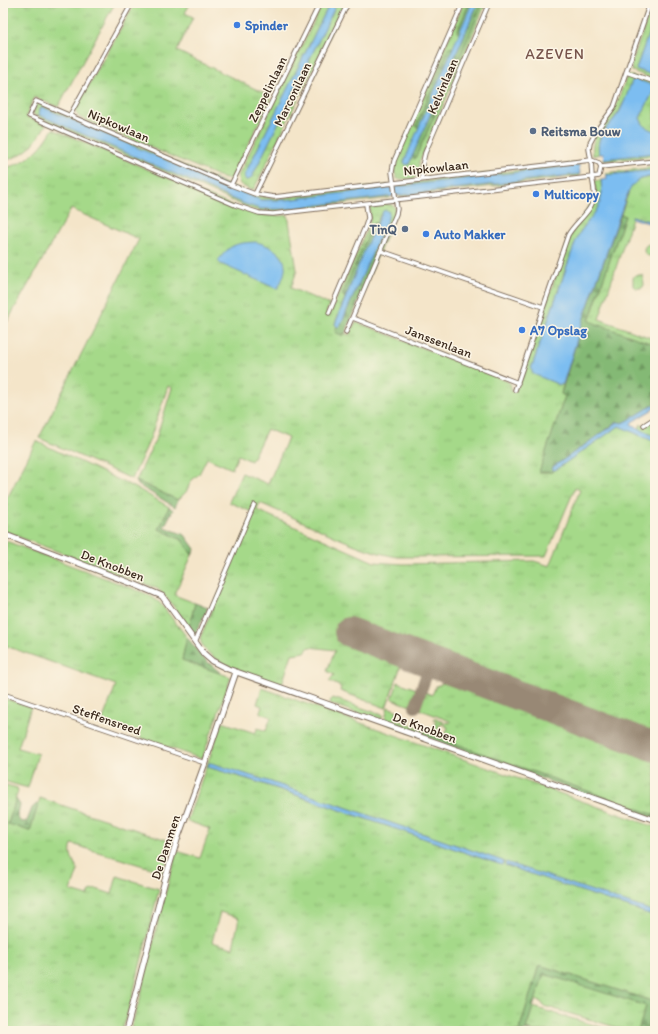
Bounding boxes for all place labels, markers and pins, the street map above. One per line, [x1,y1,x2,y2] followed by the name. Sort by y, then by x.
[245,18,289,34] place label: Spinder
[232,20,242,30] marker: Spinder
[541,124,621,139] place label: Reitsma Bouw
[528,126,538,136] marker: Reitsma Bouw
[544,187,600,203] place label: Multicopy
[531,189,541,199] marker: Multicopy
[369,222,398,237] place label: TinQ
[400,224,410,234] marker: TinQ
[433,227,506,242] place label: Auto Makker
[421,229,431,239] marker: Auto Makker
[529,323,587,339] place label: A7 Opslag
[517,325,527,335] marker: A7 Opslag

